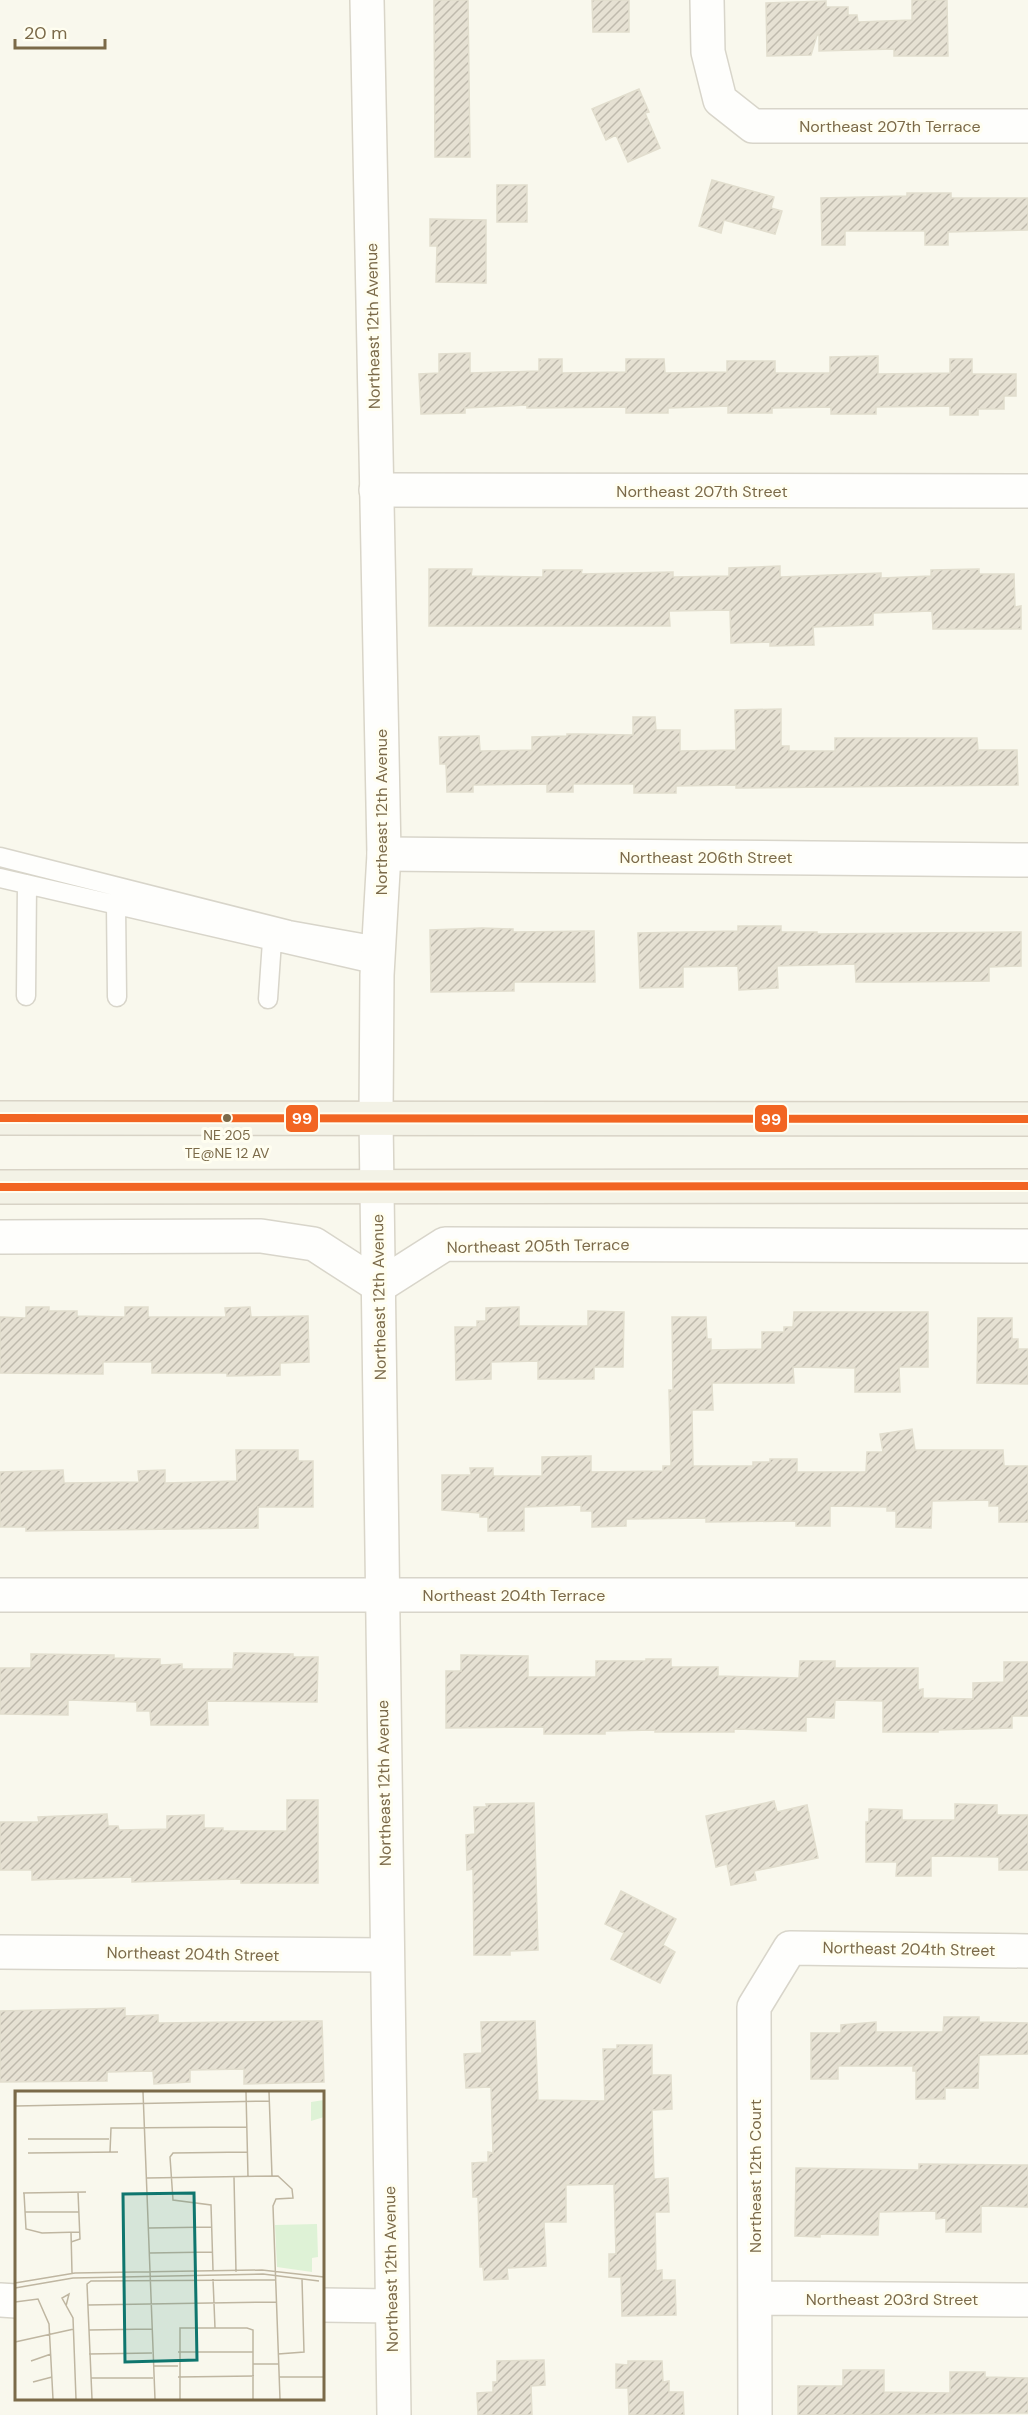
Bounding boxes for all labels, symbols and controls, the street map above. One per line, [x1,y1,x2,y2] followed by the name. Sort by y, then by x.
[15,12,105,50] scale bar
[24,21,67,45] text: 20 m
[799,116,981,137] street label: Northeast 207th Terrace
[361,243,385,409] street label: Northeast 12th Avenue
[616,481,788,502] street label: Northeast 207th Street
[371,729,392,895] street label: Northeast 12th Avenue
[619,847,793,868] street label: Northeast 206th Street
[285,1104,319,1133] line badge: 99
[754,1104,788,1133] line badge: 99
[292,1108,312,1129] text: 99
[761,1109,781,1130] text: 99
[221,1112,233,1124] marker: NE 205 TE@NE 12 AV
[185,1126,270,1162] place label: NE 205 TE@NE 12 AV
[367,1214,391,1380] street label: Northeast 12th Avenue
[446,1234,630,1258] street label: Northeast 205th Terrace
[423,1585,605,1606] street label: Northeast 204th Terrace
[372,1700,396,1866] street label: Northeast 12th Avenue
[822,1937,996,1961] street label: Northeast 204th Street
[106,1942,280,1966] street label: Northeast 204th Street
[15,2091,324,2400] inset map
[745,2099,766,2253] street label: Northeast 12th Court
[379,2186,403,2352] street label: Northeast 12th Avenue
[806,2289,978,2310] street label: Northeast 203rd Street

